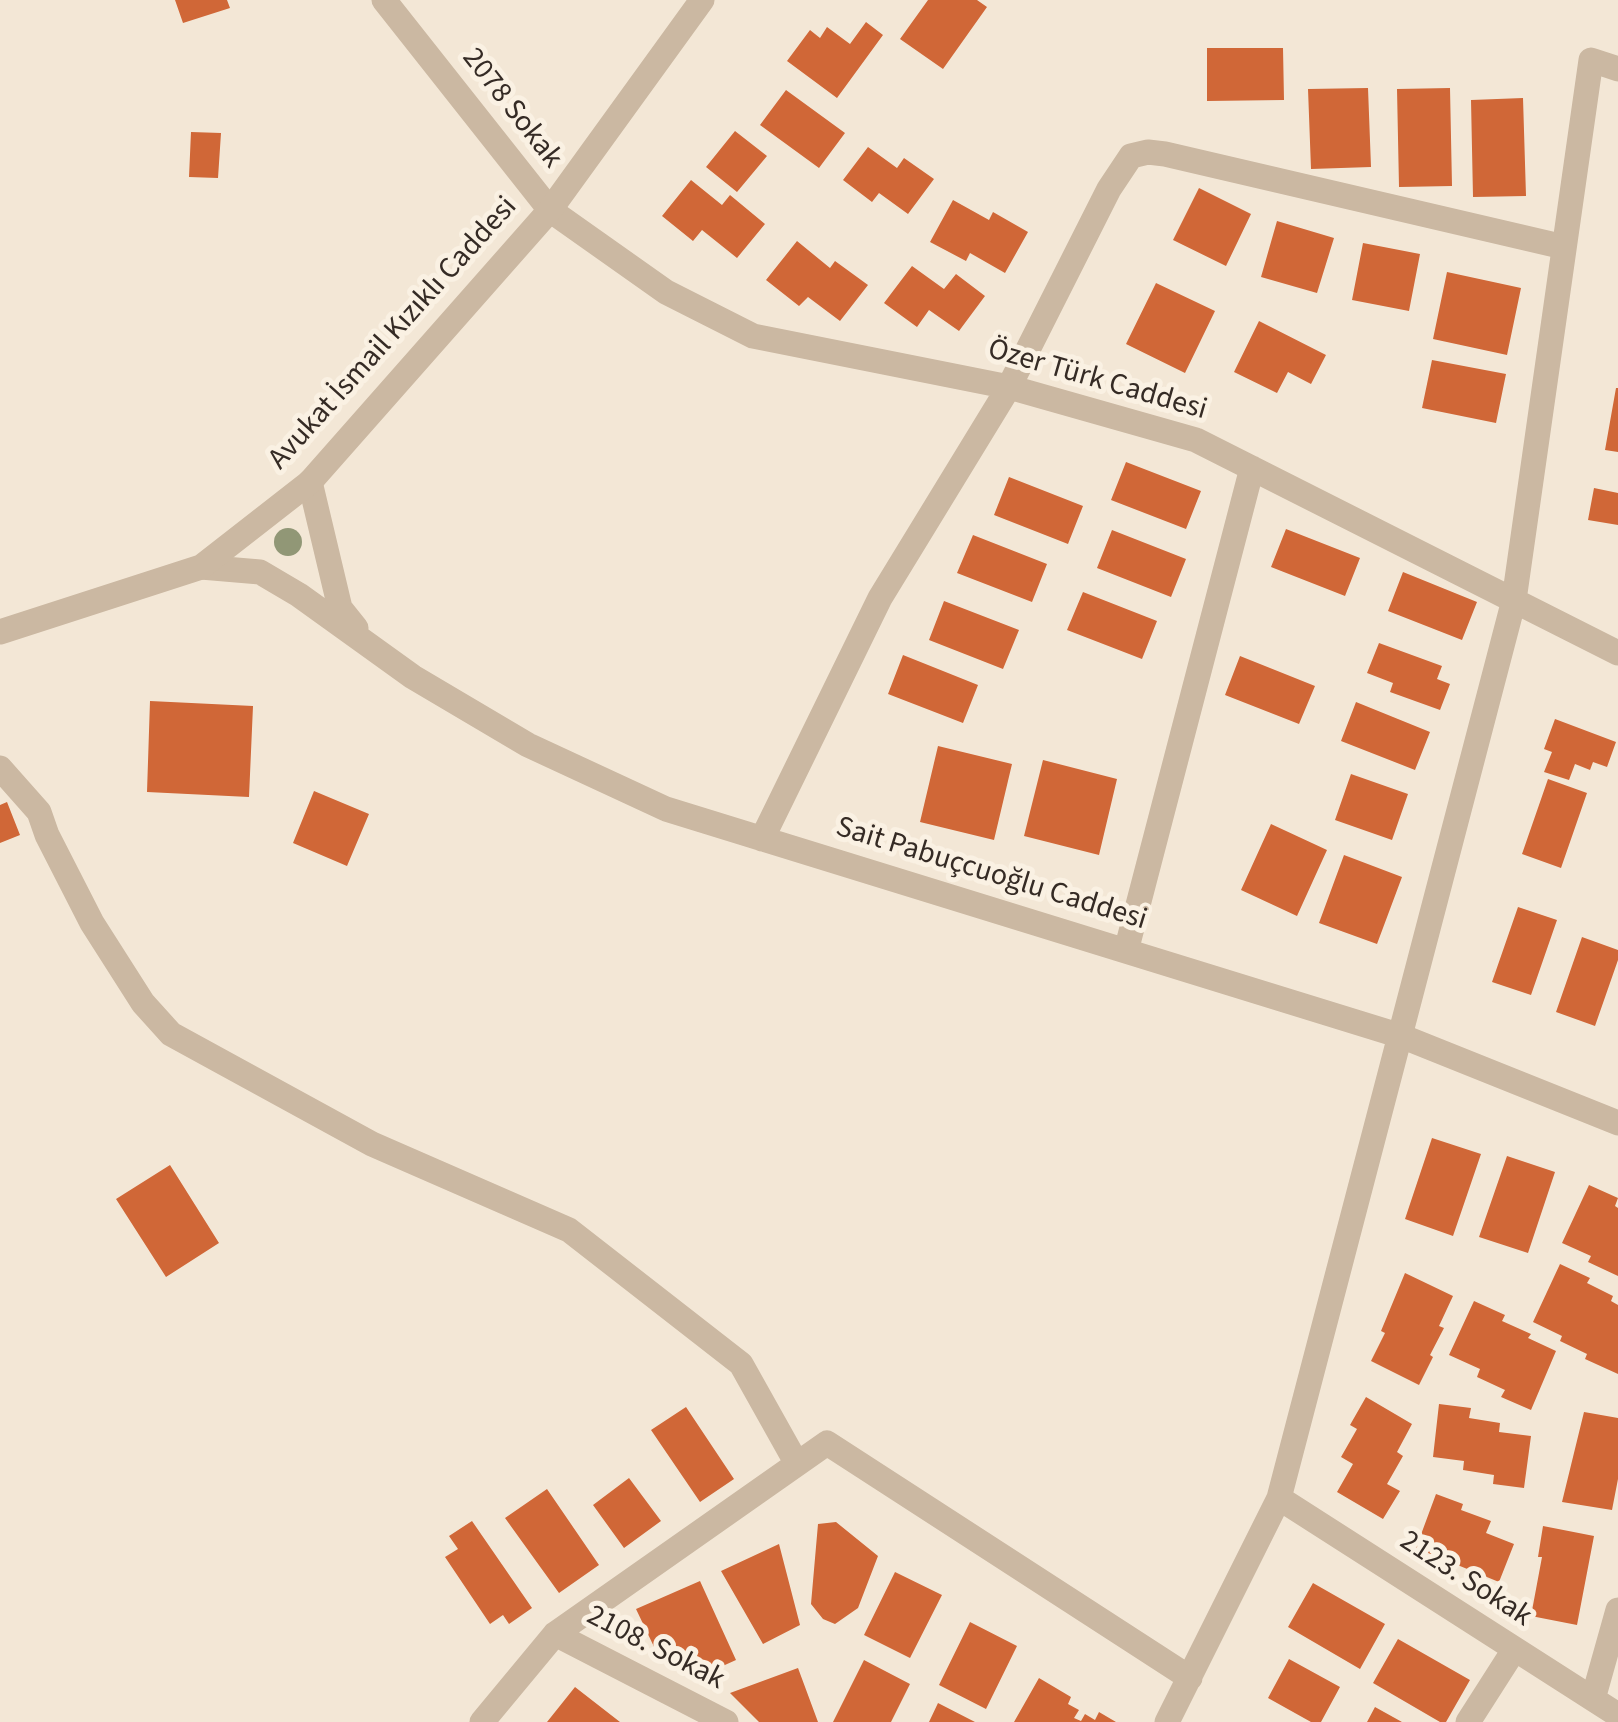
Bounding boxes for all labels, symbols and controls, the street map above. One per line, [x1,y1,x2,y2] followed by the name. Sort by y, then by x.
[453,42,569,176] street label: 2078 Sokak
[262,190,526,478] street label: Avukat İsmail Kızıklı Caddesi
[983,333,1211,429] street label: Özer Türk Caddesi
[831,811,1151,939] street label: Sait Pabuçcuoğlu Caddesi
[1392,1524,1538,1636] street label: 2123. Sokak
[580,1599,730,1699] street label: 2108. Sokak

